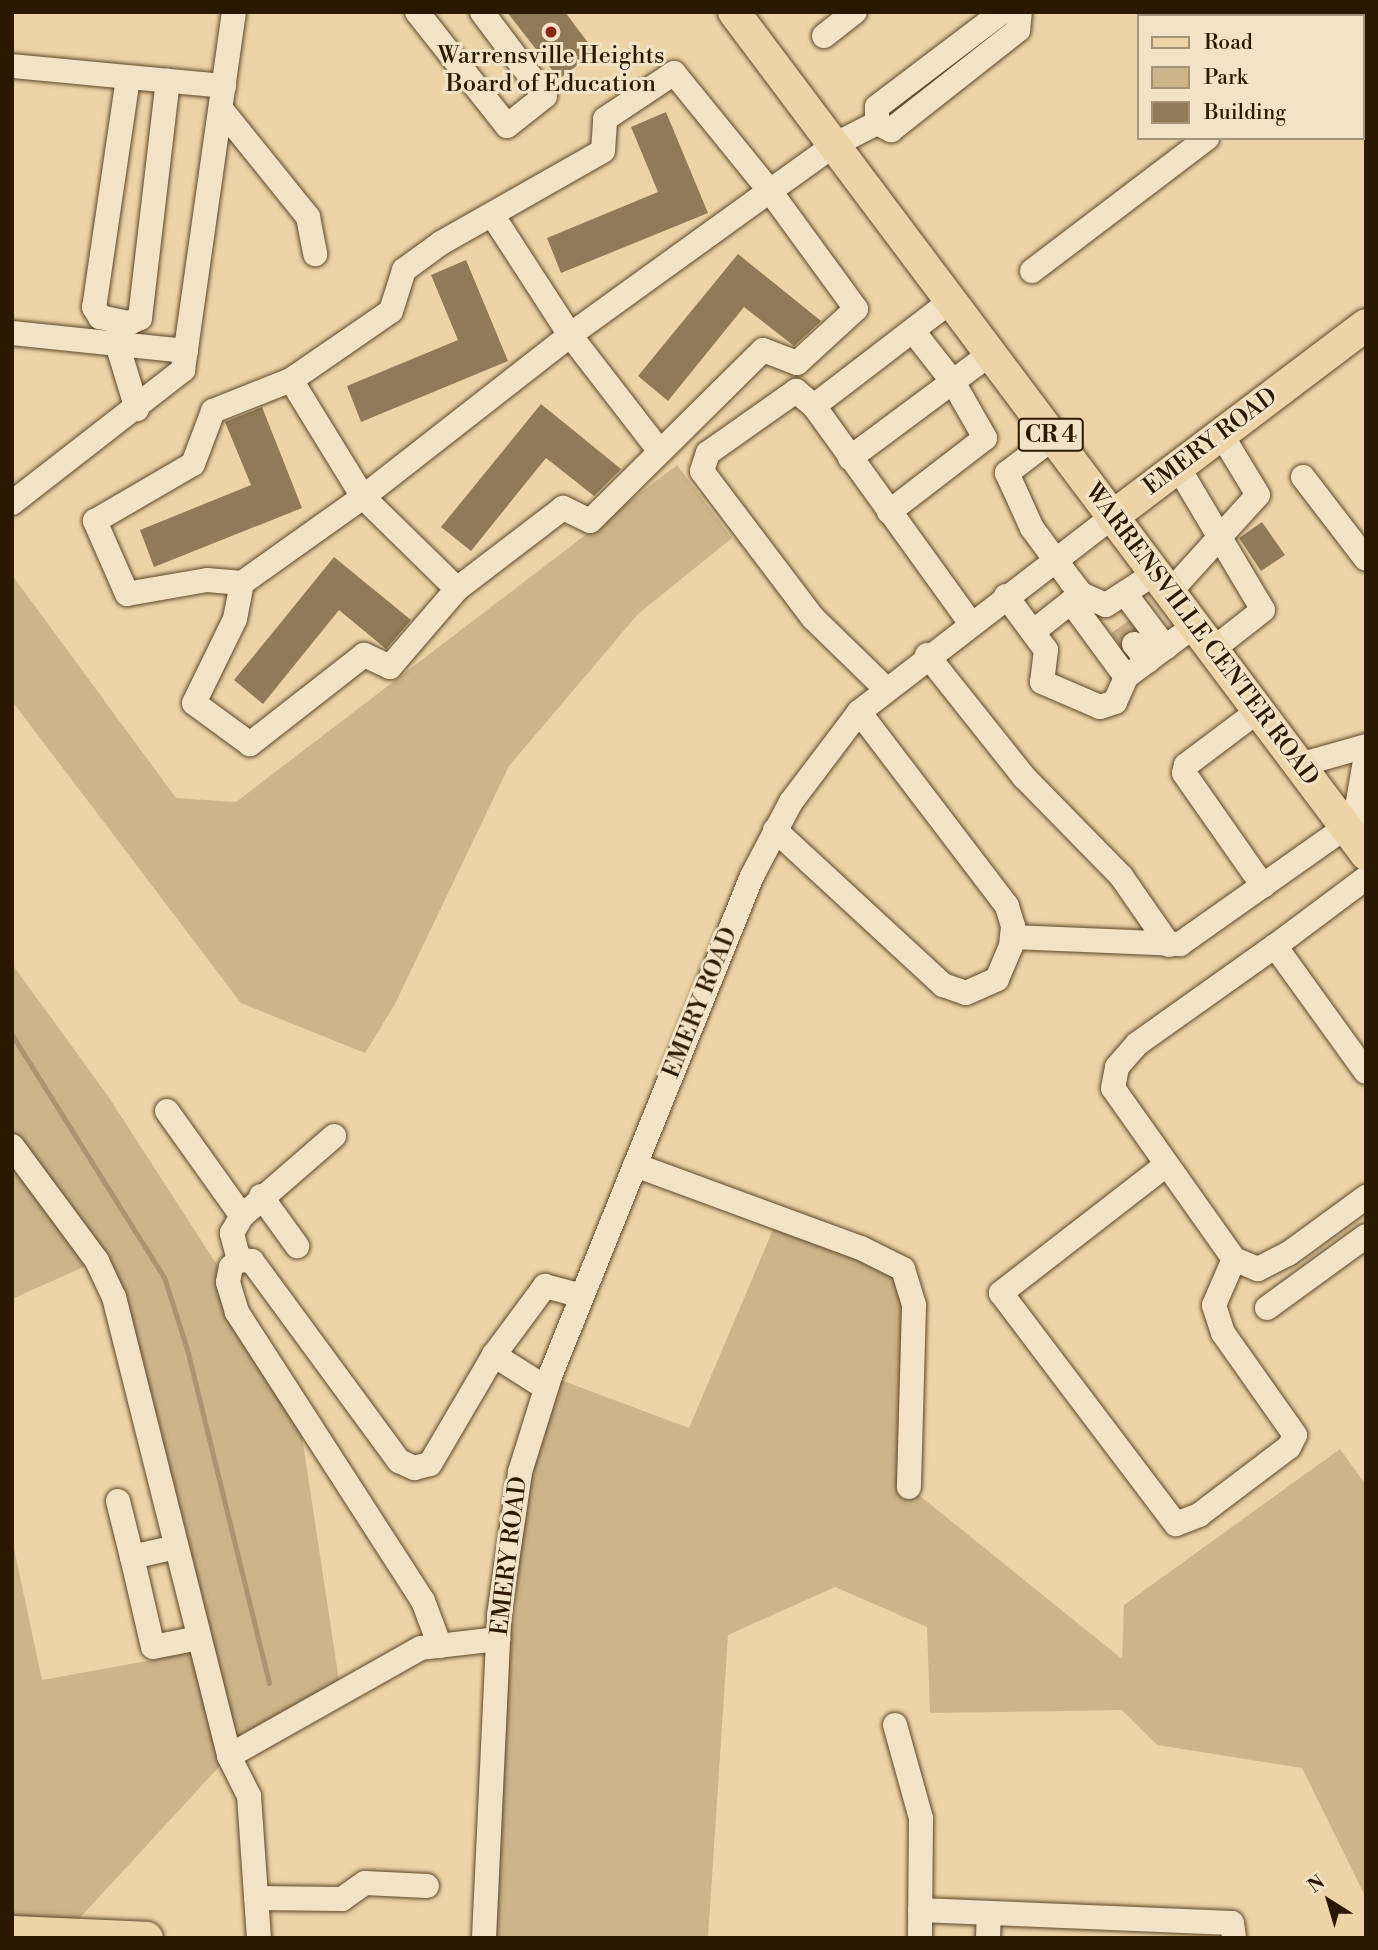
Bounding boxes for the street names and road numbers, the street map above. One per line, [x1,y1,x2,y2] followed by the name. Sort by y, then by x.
[1138,382,1284,502] street label: EMERY ROAD
[1018,416,1084,454] road number: CR 4
[1078,478,1324,792] street label: WARRENSVILLE CENTER ROAD
[658,923,744,1083] street label: EMERY ROAD
[486,1475,534,1637] street label: EMERY ROAD

